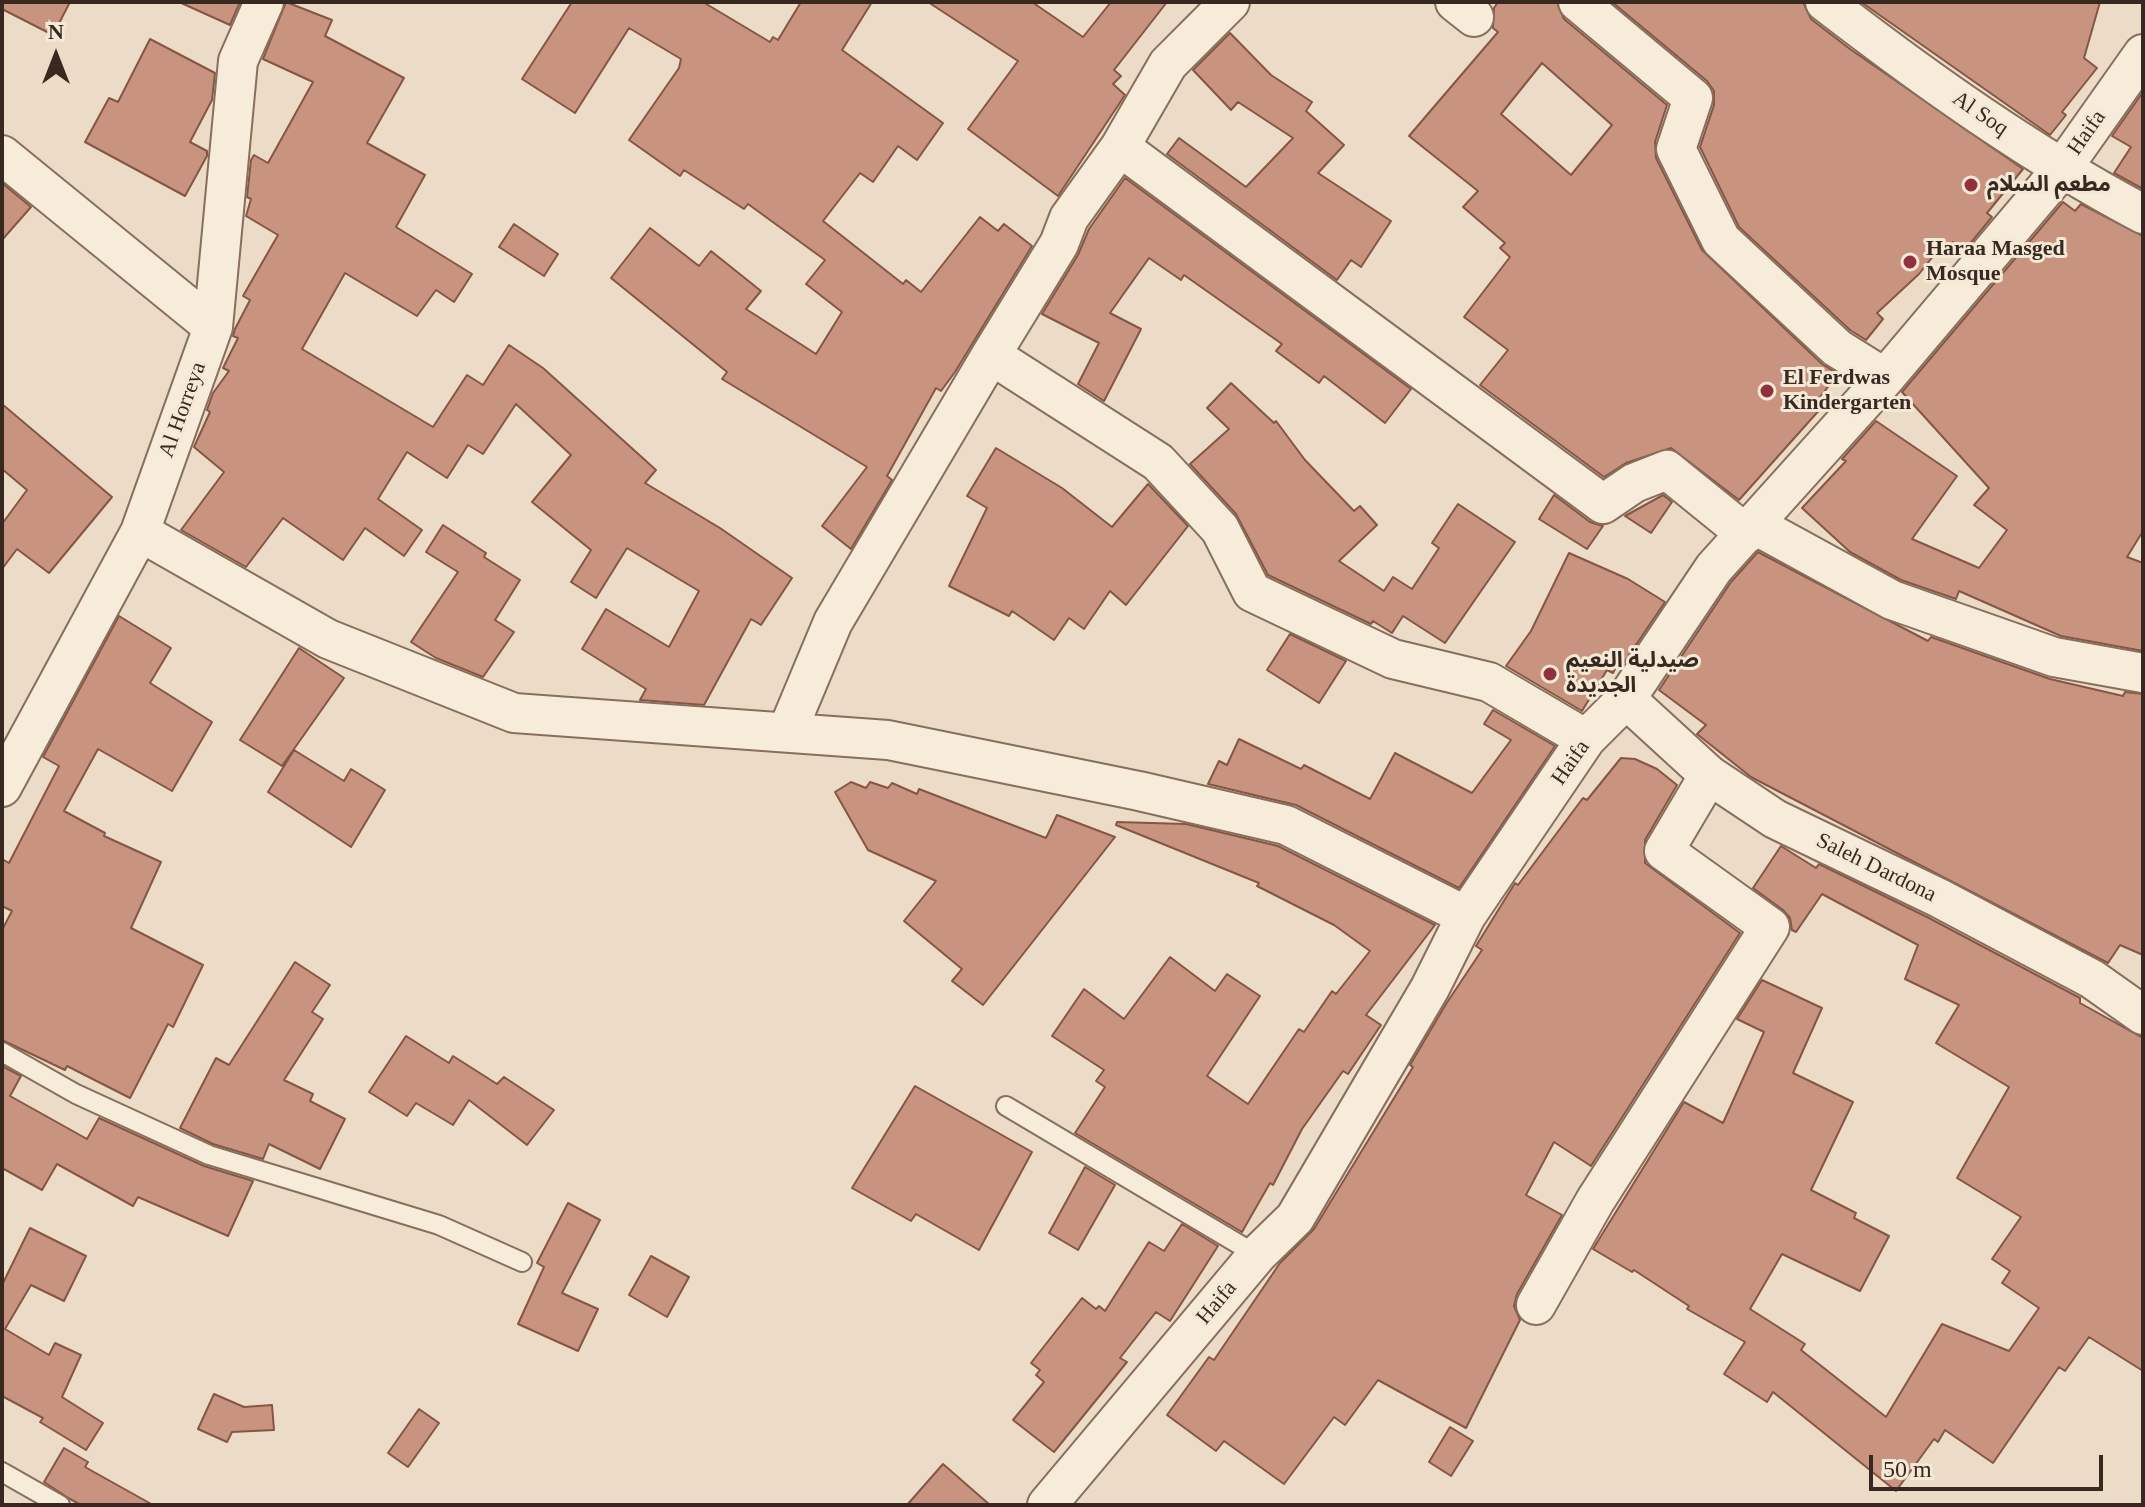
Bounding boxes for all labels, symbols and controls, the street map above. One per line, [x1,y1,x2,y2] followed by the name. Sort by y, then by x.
[16,16,96,96] north arrow
[48,19,64,44] text: N
[1947,86,2013,142] street label: Al Soq
[2062,105,2112,161] street label: Haifa
[1987,172,2111,198] place label: مطعم السلام
[1962,176,1980,194] marker: مطعم السلام
[1926,236,2065,288] place label: Haraa Masged Mosque
[1901,253,1919,271] marker: Haraa Masged Mosque
[154,359,212,461] street label: Al Horreya
[1783,365,1911,416] place label: El Ferdwas Kindergarten
[1758,382,1776,400] marker: El Ferdwas Kindergarten
[1566,648,1699,700] place label: صيدلية النعيم الجديدة
[1541,665,1559,683] marker: صيدلية النعيم الجديدة
[1546,735,1596,791] street label: Haifa
[1812,828,1940,908] street label: Saleh Dardona
[1191,1276,1243,1330] street label: Haifa
[1873,1439,2107,1489] scale bar
[1883,1456,1932,1482] text: 50 m

